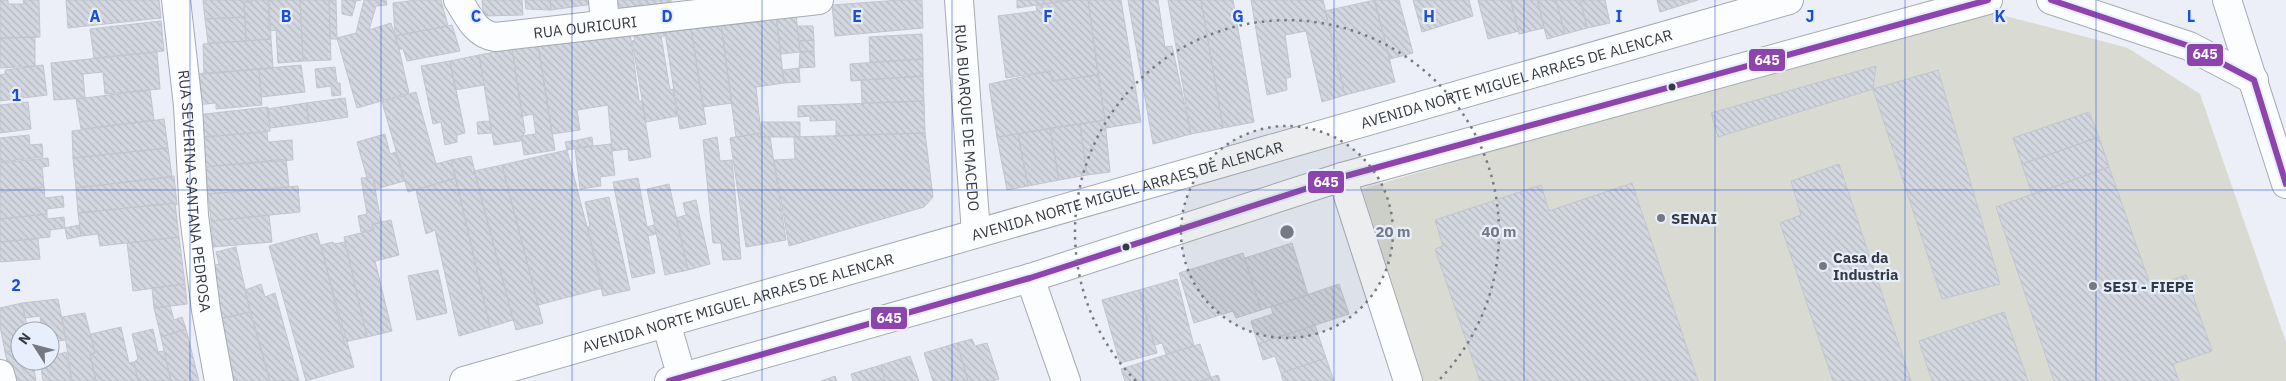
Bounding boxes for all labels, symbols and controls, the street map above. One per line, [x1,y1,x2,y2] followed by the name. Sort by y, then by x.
[90,6,101,26] text: A
[281,6,292,26] text: B
[471,6,481,26] text: C
[661,6,673,26] text: D
[852,6,862,26] text: E
[1043,6,1053,26] text: F
[1232,6,1244,26] text: G
[1423,6,1435,26] text: H
[1616,6,1623,26] text: I
[1806,6,1814,26] text: J
[1994,6,2006,26] text: K
[2187,6,2195,26] text: L
[532,11,638,42] street label: RUA OURICURI
[951,24,984,212] street label: RUA BUARQUE DE MACEDO
[1358,25,1674,132] street label: AVENIDA NORTE MIGUEL ARRAES DE ALENCAR
[2186,43,2224,67] line badge: 645
[2192,45,2218,63] text: 645
[1748,48,1786,72] line badge: 645
[1754,51,1780,69] text: 645
[174,69,216,314] street label: RUA SEVERINA SANTANA PEDROSA
[1667,82,1677,92] unlabelled marker
[11,85,21,105] text: 1
[969,136,1285,244] street label: AVENIDA NORTE MIGUEL ARRAES DE ALENCAR
[1307,170,1345,194] line badge: 645
[1313,173,1339,191] text: 645
[1671,209,1717,228] place label: SENAI
[1655,212,1667,224] marker: SENAI
[1376,222,1410,241] text: 20 m
[1482,222,1516,241] text: 40 m
[1278,223,1296,241] centre of rings
[1121,242,1131,252] unlabelled marker
[580,248,896,356] street label: AVENIDA NORTE MIGUEL ARRAES DE ALENCAR
[1833,248,1899,284] place label: Casa da Industria
[1817,260,1829,272] marker: Casa da Industria
[11,275,21,295] text: 2
[2103,277,2194,296] place label: SESI - FIEPE
[2087,280,2099,292] marker: SESI - FIEPE
[870,306,908,330] line badge: 645
[876,309,902,327] text: 645
[10,321,60,371] north arrow
[14,329,35,348] text: N

